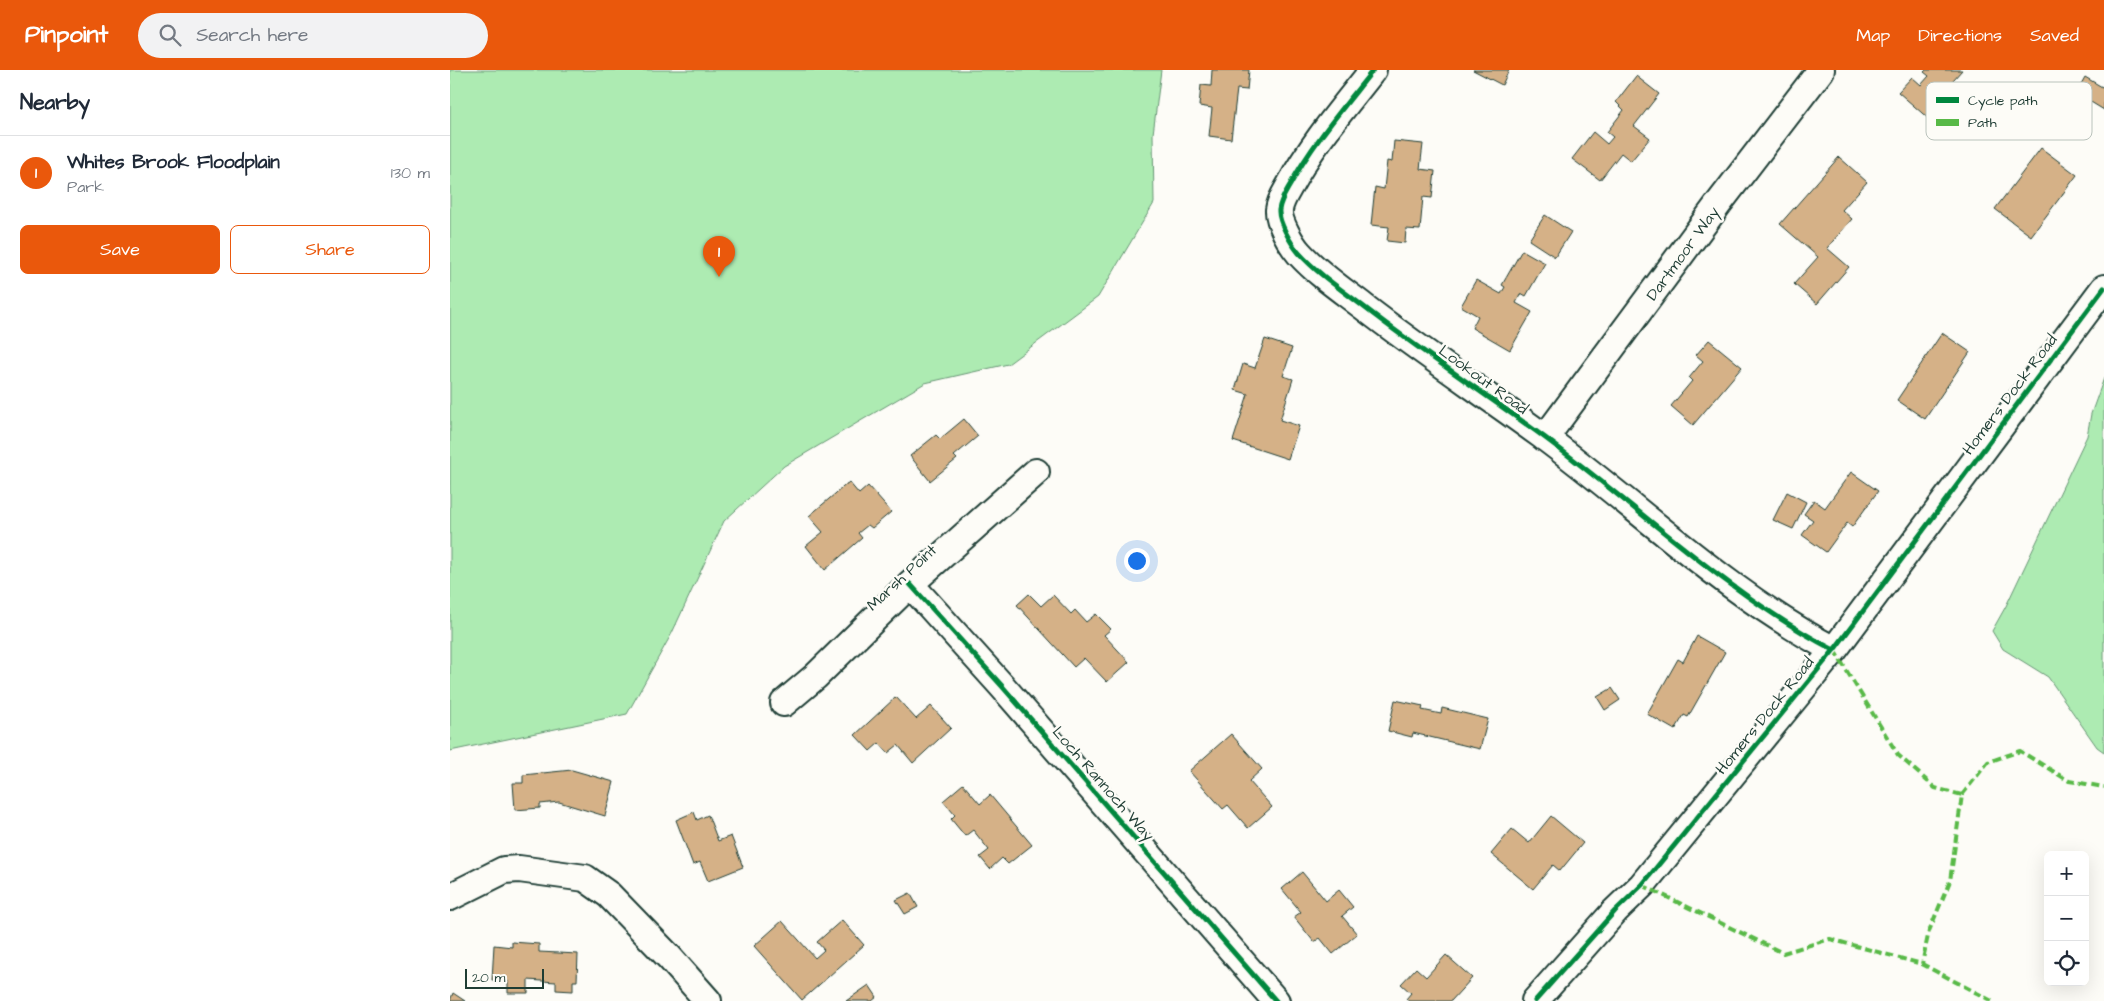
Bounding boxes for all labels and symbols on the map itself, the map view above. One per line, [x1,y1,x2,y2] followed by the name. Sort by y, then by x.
[1926,82,2092,140] legend
[1968,91,2037,111] text: Cycle path
[1968,113,1997,133] text: Path
[1641,202,1725,306] street label: Dartmoor Way
[703,236,735,277] pin: 1
[1957,330,2062,459] street label: Homers Dock Road
[1434,340,1533,420] street label: Lookout Road
[862,539,942,616] street label: Marsh Point
[1124,548,1150,574] your location
[1710,652,1819,779] street label: Homers Dock Road
[1046,722,1159,847] street label: Loch Rannoch Way
[465,966,544,989] scale bar

